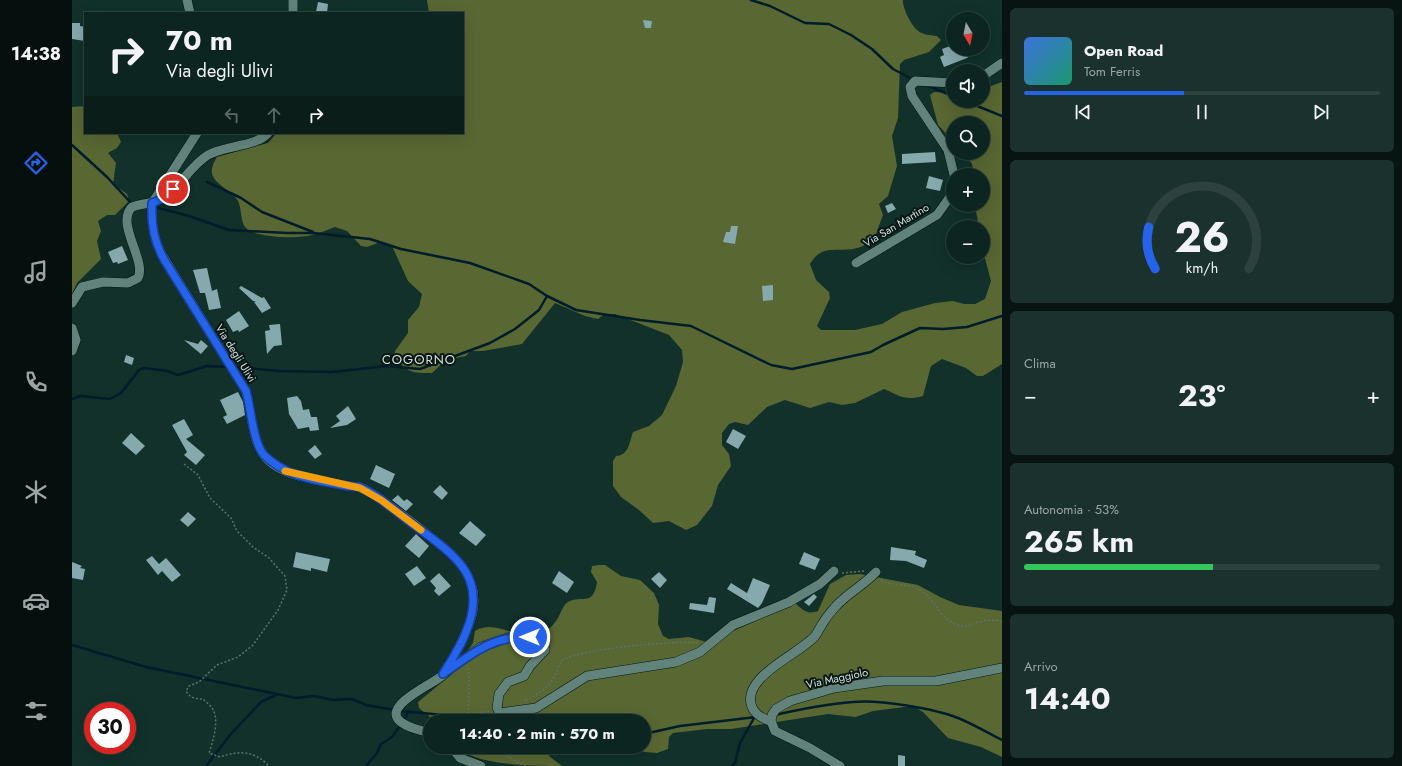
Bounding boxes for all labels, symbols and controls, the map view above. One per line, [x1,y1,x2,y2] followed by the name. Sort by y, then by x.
[946,12,990,56] north arrow
[946,12,990,264] map controls
[166,20,233,61] text: 70 m
[100,28,152,80] icon: right
[1084,40,1163,62] text: Open Road
[11,41,61,67] text: 14:38
[166,58,273,84] text: Via degli Ulivi
[1084,62,1140,81] text: Tom Ferris
[946,64,990,108] button: sound
[1072,101,1094,123] icon: previous
[1191,101,1213,123] icon: pause
[1310,101,1332,123] icon: next
[221,104,243,126] icon: left
[263,104,285,126] icon: ahead
[305,104,327,126] icon: right
[946,116,990,160] button: search
[22,149,50,177] icon: directions
[946,168,990,212] button: +
[156,172,190,206] pin
[162,178,184,200] icon: arrive
[860,199,932,251] street label: Via San Martino
[1174,207,1230,268] text: 26
[946,220,990,264] button: −
[22,258,50,286] icon: music
[1186,258,1218,278] text: km/h
[212,321,260,385] street label: Via degli Ulivi
[382,350,456,369] district label: COGORNO
[1024,354,1056,373] text: Clima
[22,368,50,396] icon: phone
[1178,374,1225,417] text: 23°
[1024,379,1037,411] text: −
[1366,379,1380,411] text: +
[22,478,50,506] icon: climate
[1024,500,1119,519] text: Autonomia · 53%
[1024,520,1134,563] text: 265 km
[22,587,50,615] icon: car
[509,616,551,658] position arrow
[1024,657,1058,676] text: Arrivo
[805,664,869,692] street label: Via Maggiolo
[1024,677,1111,720] text: 14:40
[22,697,50,725] icon: filters
[84,702,136,754] speed limit sign: 30
[459,723,615,745] text: 14:40 · 2 min · 570 m

